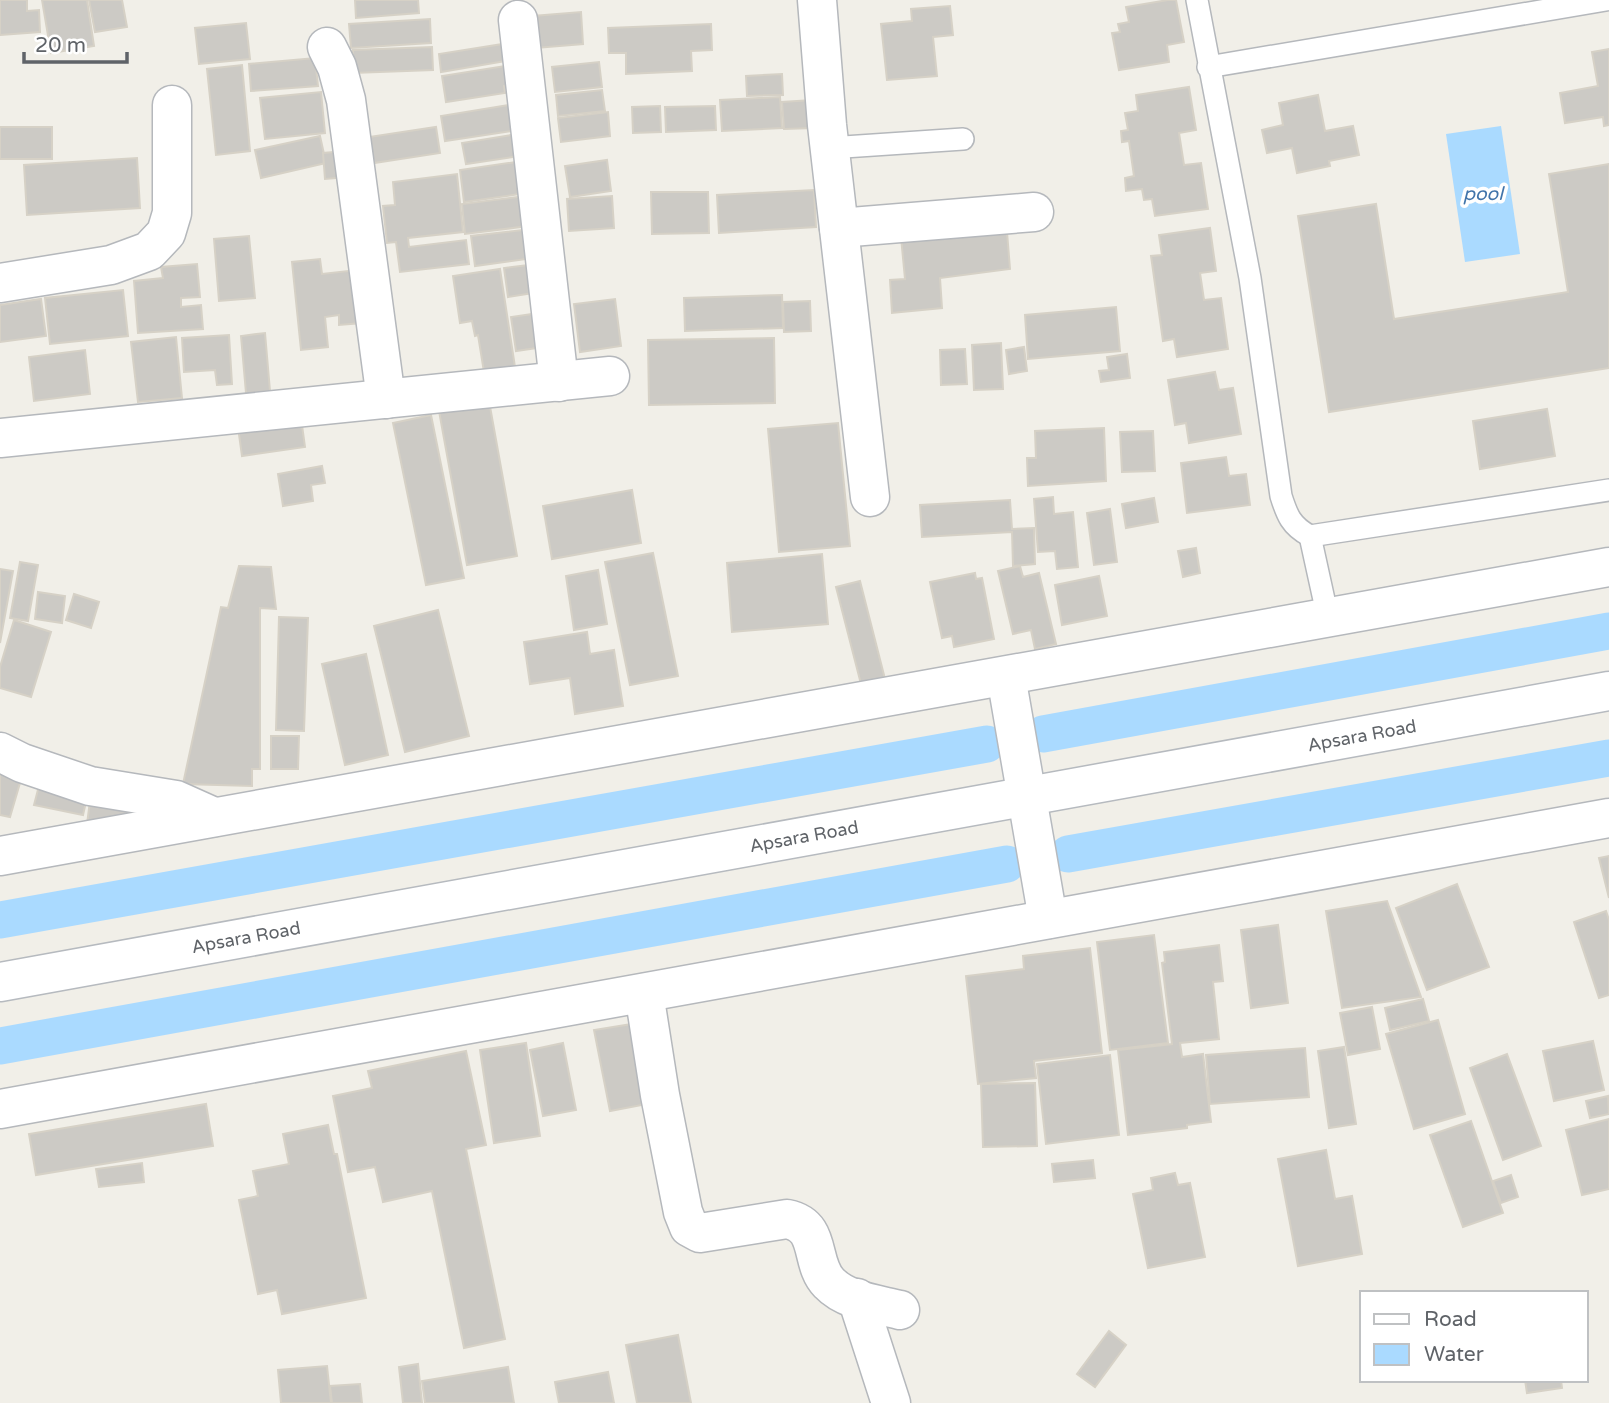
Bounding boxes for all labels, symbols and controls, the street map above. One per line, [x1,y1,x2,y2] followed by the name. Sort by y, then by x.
[24,21,128,65] scale bar
[35,33,86,58] text: 20 m
[1463,183,1505,205] water label: pool
[1306,715,1418,756] street label: Apsara Road
[748,816,860,857] street label: Apsara Road
[190,917,302,958] street label: Apsara Road
[1360,1291,1588,1382] legend
[1424,1307,1477,1332] text: Road
[1424,1342,1484,1367] text: Water

